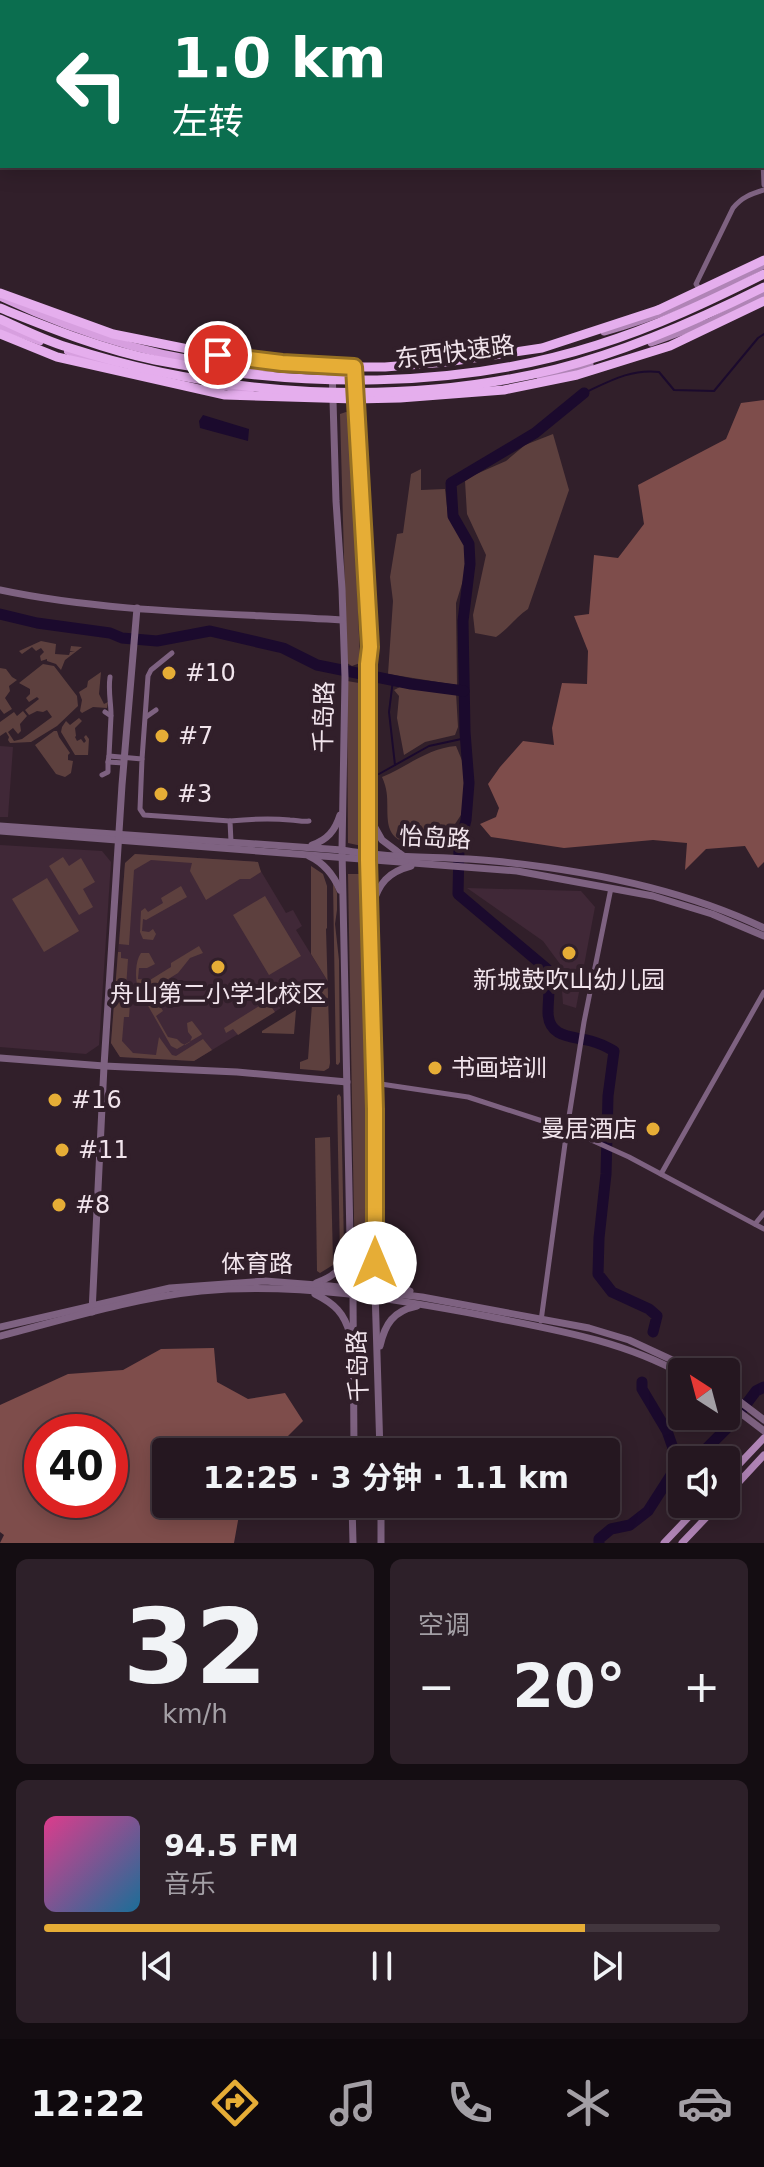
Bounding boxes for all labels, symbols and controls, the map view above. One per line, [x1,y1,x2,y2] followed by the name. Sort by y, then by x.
[172,25,386,90] text: 1.0 km
[40,32,144,136] icon: left
[172,101,244,142] text: 左转
[184,321,252,389] pin
[394,331,516,373] street label: 东西快速路
[196,333,240,377] icon: arrive
[185,659,236,687] place label: #10
[160,664,178,682] marker: #10
[309,681,339,753] street label: 千岛路
[178,722,213,750] place label: #7
[153,727,171,745] marker: #7
[177,780,212,808] place label: #3
[152,785,170,803] marker: #3
[398,822,472,854] street label: 怡岛路
[560,944,578,962] marker: 新城鼓吹山幼儿园
[209,958,227,976] marker: 舟山第二小学北校区
[473,966,665,994] place label: 新城鼓吹山幼儿园
[110,980,326,1008] place label: 舟山第二小学北校区
[451,1054,547,1082] place label: 书画培训
[426,1059,444,1077] marker: 书画培训
[71,1086,122,1114] place label: #16
[46,1091,64,1109] marker: #16
[541,1115,637,1143] place label: 曼居酒店
[644,1120,662,1138] marker: 曼居酒店
[78,1136,129,1164] place label: #11
[53,1141,71,1159] marker: #11
[75,1191,110,1219] place label: #8
[50,1196,68,1214] marker: #8
[333,1221,417,1305] position arrow
[221,1250,293,1278] street label: 体育路
[343,1330,373,1402] street label: 千岛路
[668,1358,740,1430] north arrow
[668,1358,740,1518] map controls
[24,1414,128,1518] speed limit sign: 40
[668,1446,740,1518] button: sound
[203,1460,569,1495] text: 12:25 · 3 分钟 · 1.1 km
[123,1586,267,1708] text: 32
[418,1610,470,1640] text: 空调
[512,1651,626,1721] text: 20°
[418,1661,455,1712] text: −
[683,1661,720,1712] text: +
[162,1699,228,1729] text: km/h
[164,1828,299,1863] text: 94.5 FM
[164,1869,216,1899] text: 音乐
[135,1944,179,1988] icon: previous
[360,1944,404,1988] icon: pause
[585,1944,629,1988] icon: next
[207,2075,263,2131] icon: directions
[325,2075,381,2131] icon: music
[442,2075,498,2131] icon: phone
[560,2075,616,2131] icon: climate
[677,2075,733,2131] icon: car
[31,2083,145,2124] text: 12:22

